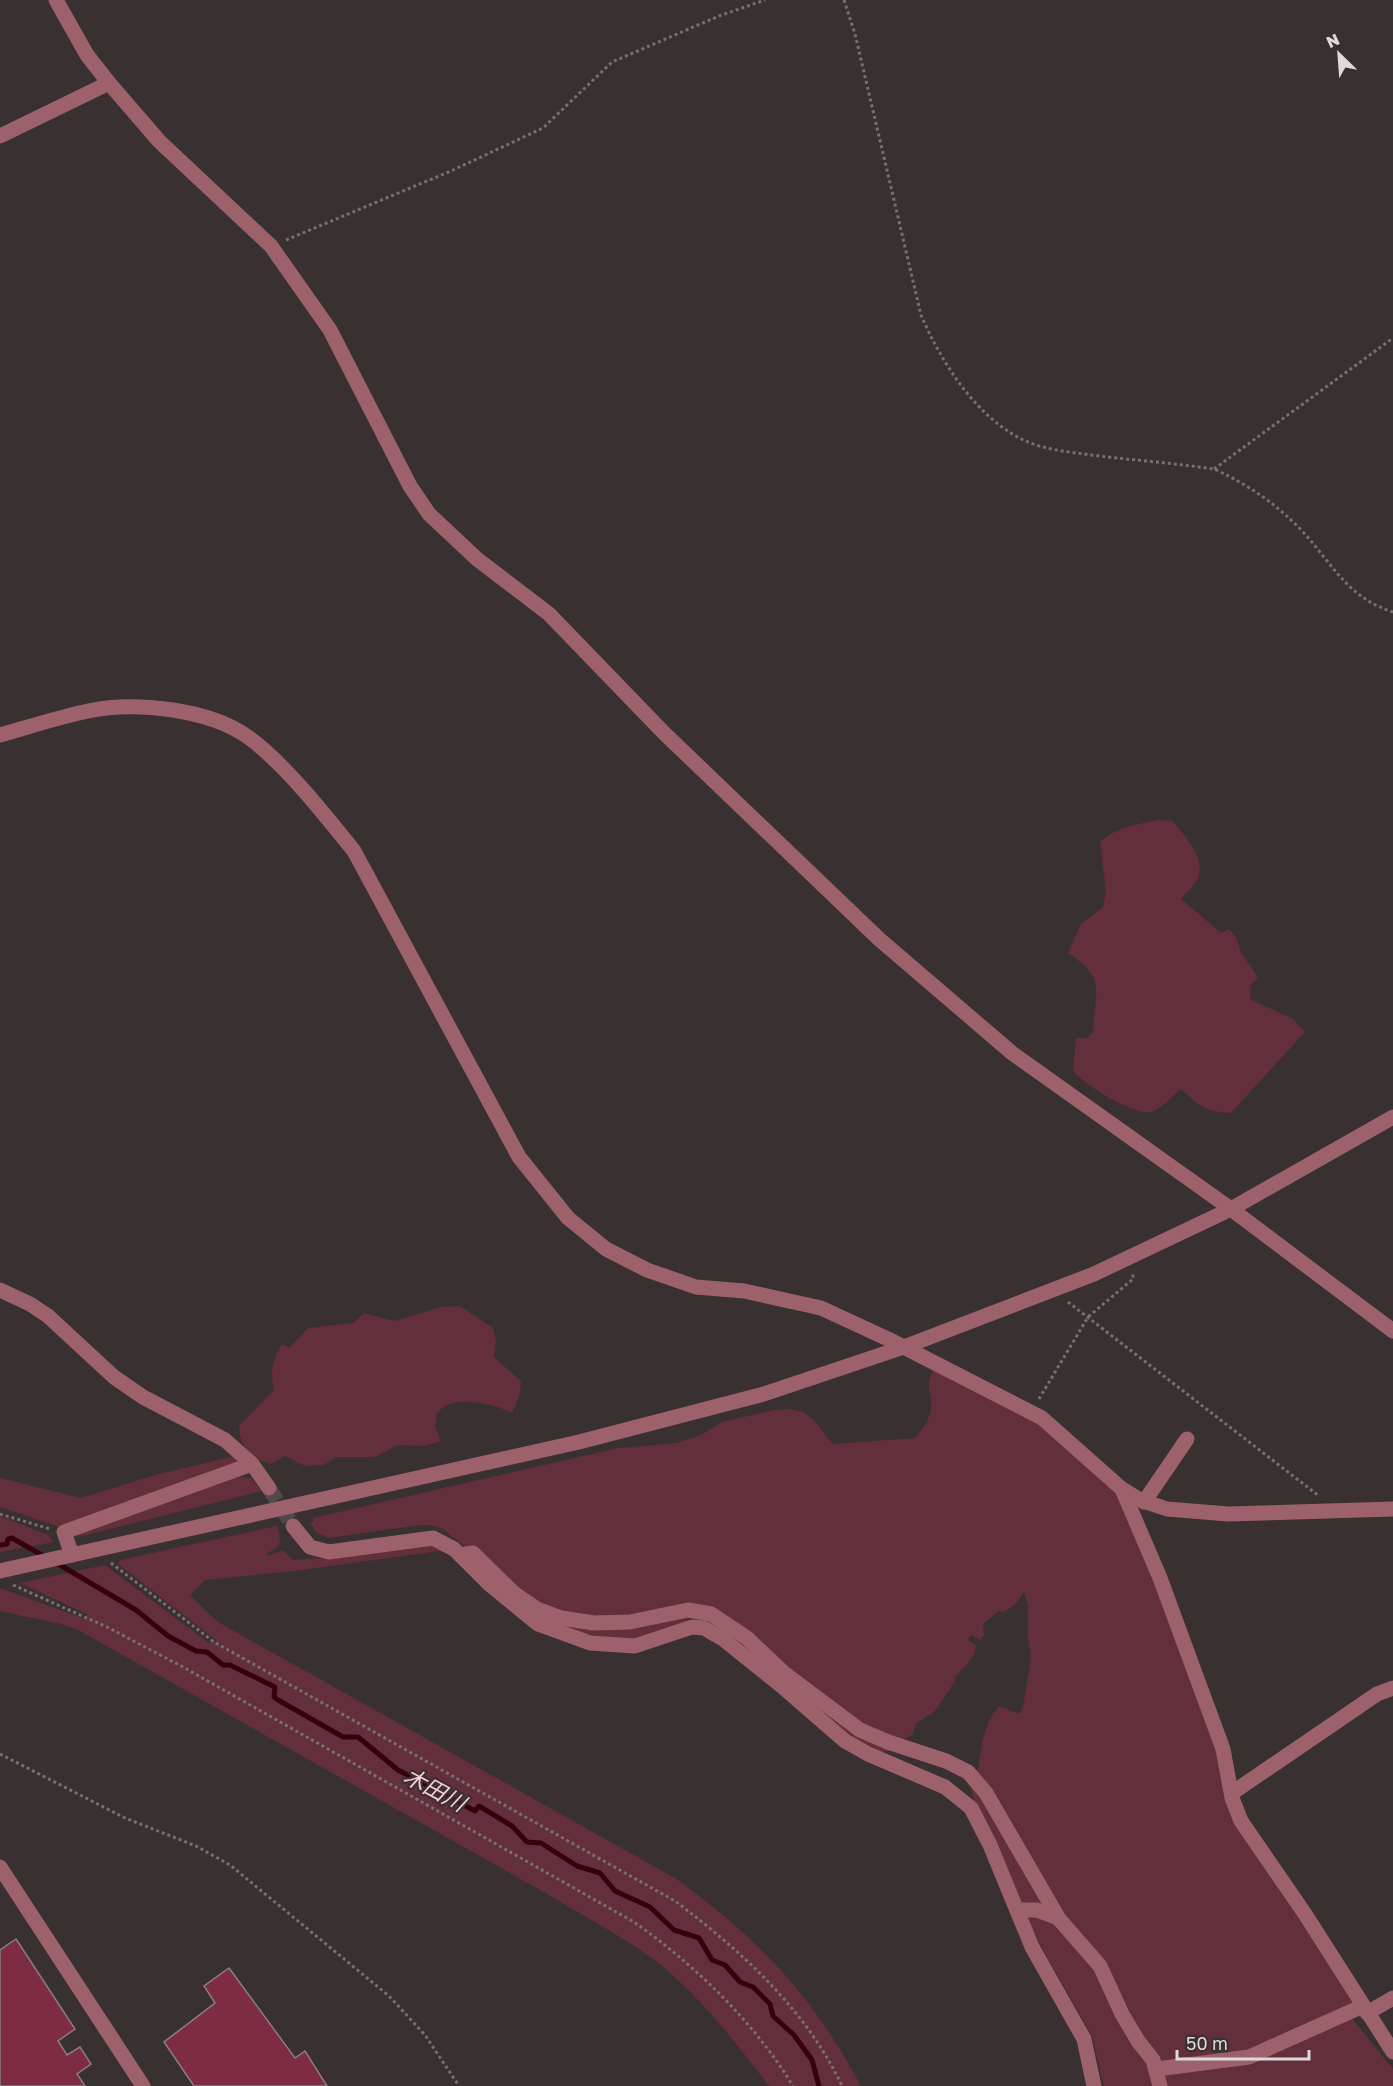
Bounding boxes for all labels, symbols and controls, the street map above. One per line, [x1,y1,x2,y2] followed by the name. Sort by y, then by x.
[1309,24,1369,84] north arrow
[1323,29,1342,52] text: N
[400,1762,472,1817] water label: 木田川
[1177,2023,1309,2061] scale bar
[1186,2032,1228,2054] text: 50 m

